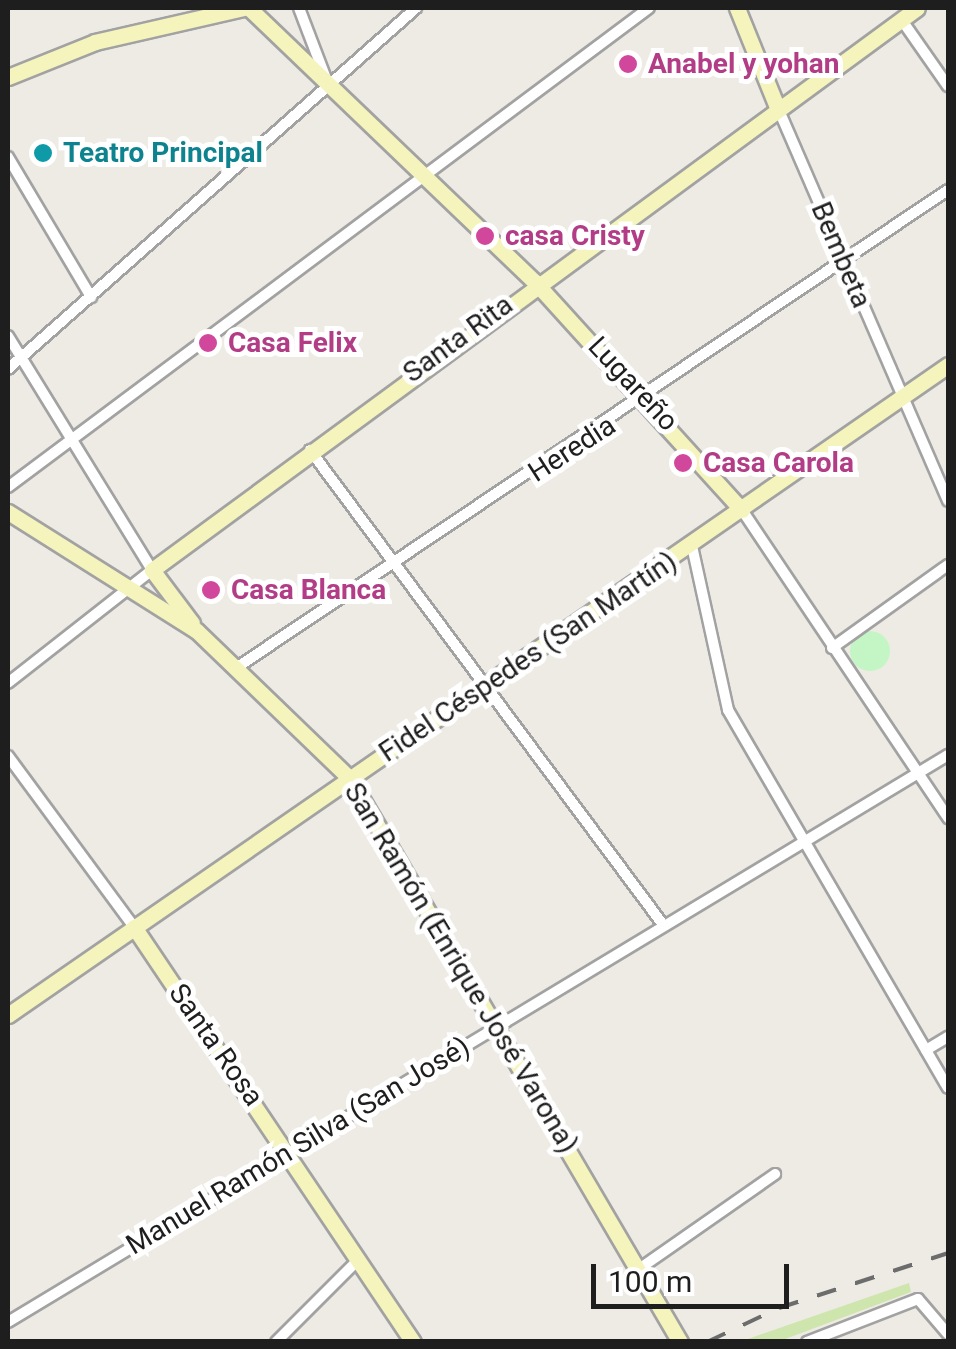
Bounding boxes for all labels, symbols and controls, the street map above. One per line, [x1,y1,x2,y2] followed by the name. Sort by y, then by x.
[648,47,839,81] place label: Anabel y yohan
[617,53,639,75] marker: Anabel y yohan
[63,136,263,170] place label: Teatro Principal
[32,142,54,164] marker: Teatro Principal
[804,197,878,313] street label: Bembeta
[505,219,645,253] place label: casa Cristy
[474,225,496,247] marker: casa Cristy
[397,288,519,390] street label: Santa Rita
[228,326,357,360] place label: Casa Felix
[581,330,685,438] street label: Lugareño
[197,332,219,354] marker: Casa Felix
[522,409,622,489] street label: Heredia
[703,446,854,480] place label: Casa Carola
[672,452,694,474] marker: Casa Carola
[373,545,683,769] street label: Fidel Céspedes (San Martín)
[231,573,386,607] place label: Casa Blanca
[200,579,222,601] marker: Casa Blanca
[337,777,585,1159] street label: San Ramón (Enrique José Varona)
[162,977,270,1113] street label: Santa Rosa
[120,1030,476,1262] street label: Manuel Ramón Silva (San José)
[596,1244,794,1306] scale bar
[608,1264,692,1299] text: 100 m

